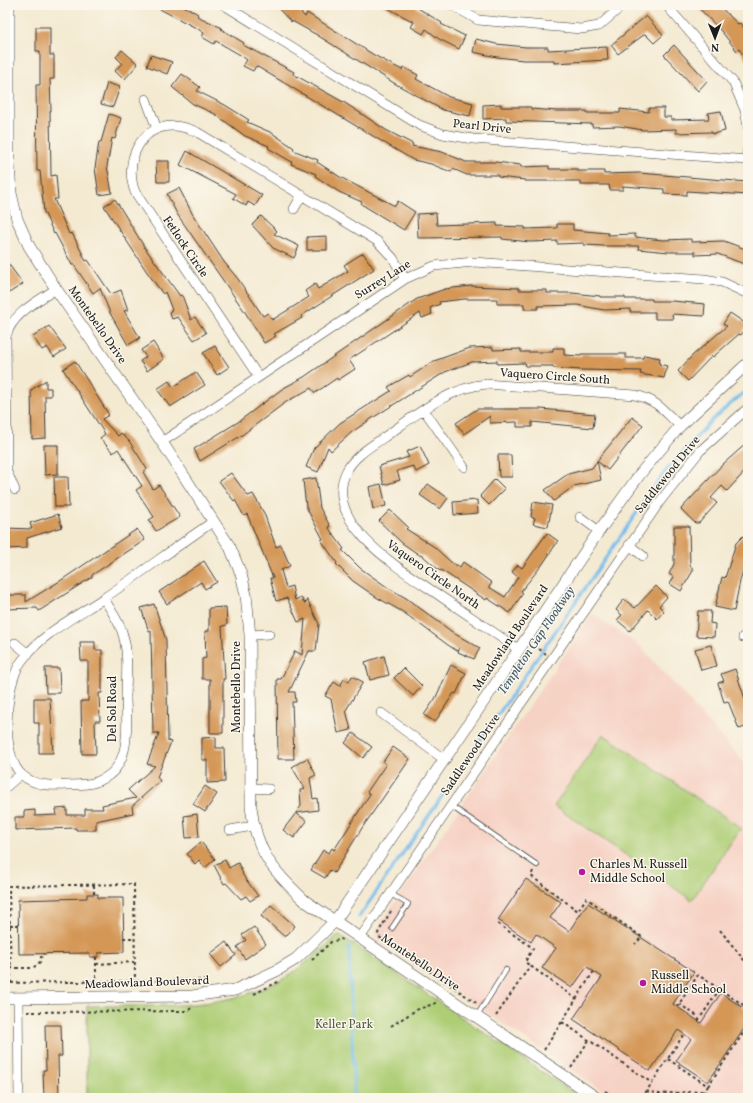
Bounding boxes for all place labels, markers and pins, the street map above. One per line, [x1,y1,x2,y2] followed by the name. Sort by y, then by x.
[590,857,688,887] place label: Charles M. Russell Middle School
[577,867,587,877] marker: Charles M. Russell Middle School
[651,968,726,998] place label: Russell Middle School
[638,978,648,988] marker: Russell Middle School

